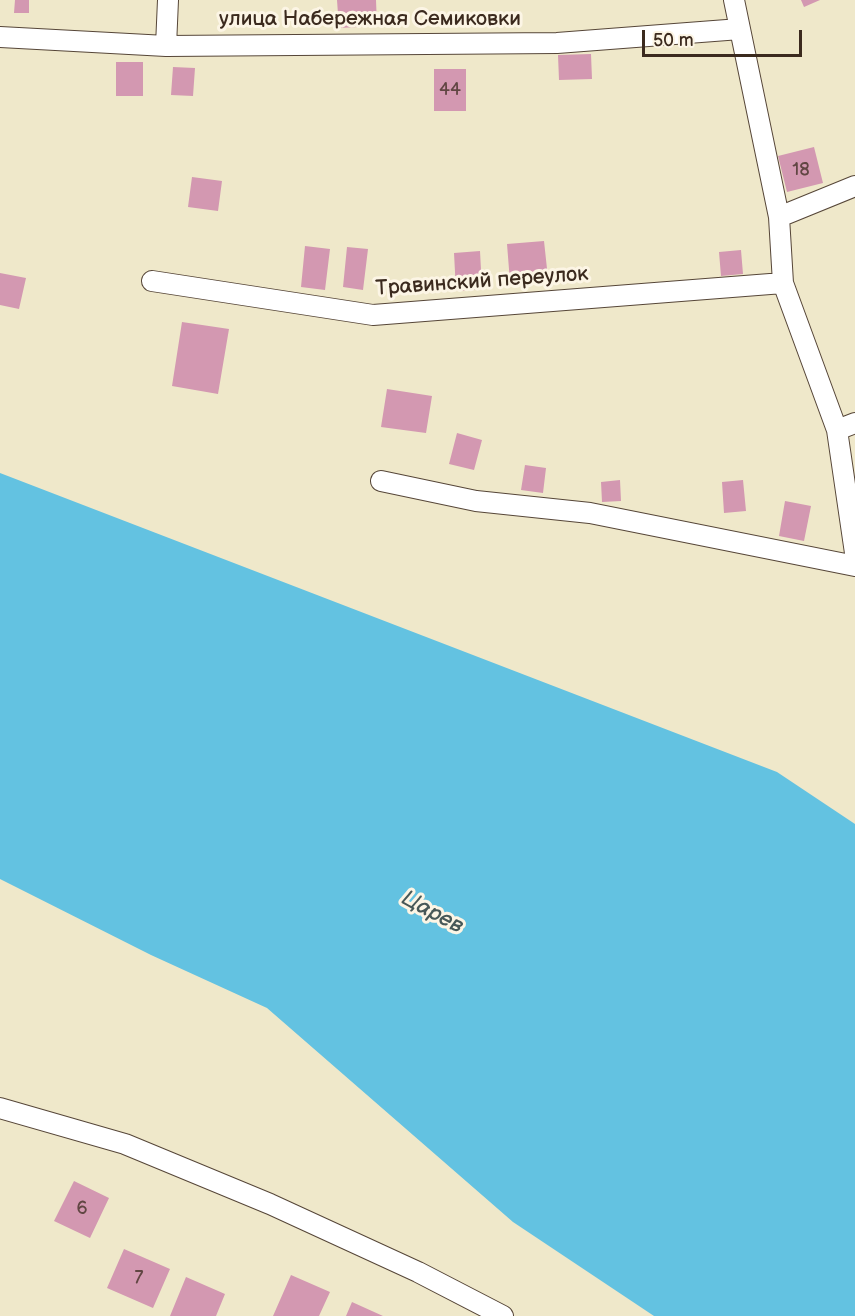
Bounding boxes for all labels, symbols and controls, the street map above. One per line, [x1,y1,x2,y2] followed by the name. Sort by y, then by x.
[219,7,521,33] street label: улица Набережная Семиковки
[645,18,806,56] scale bar
[653,30,694,51] text: 50 m
[439,79,461,101] house number: 44
[792,159,810,181] house number: 18
[375,262,589,302] street label: Травинский переулок
[397,886,467,940] water label: Царев
[77,1198,87,1220] house number: 6
[135,1267,143,1289] house number: 7

